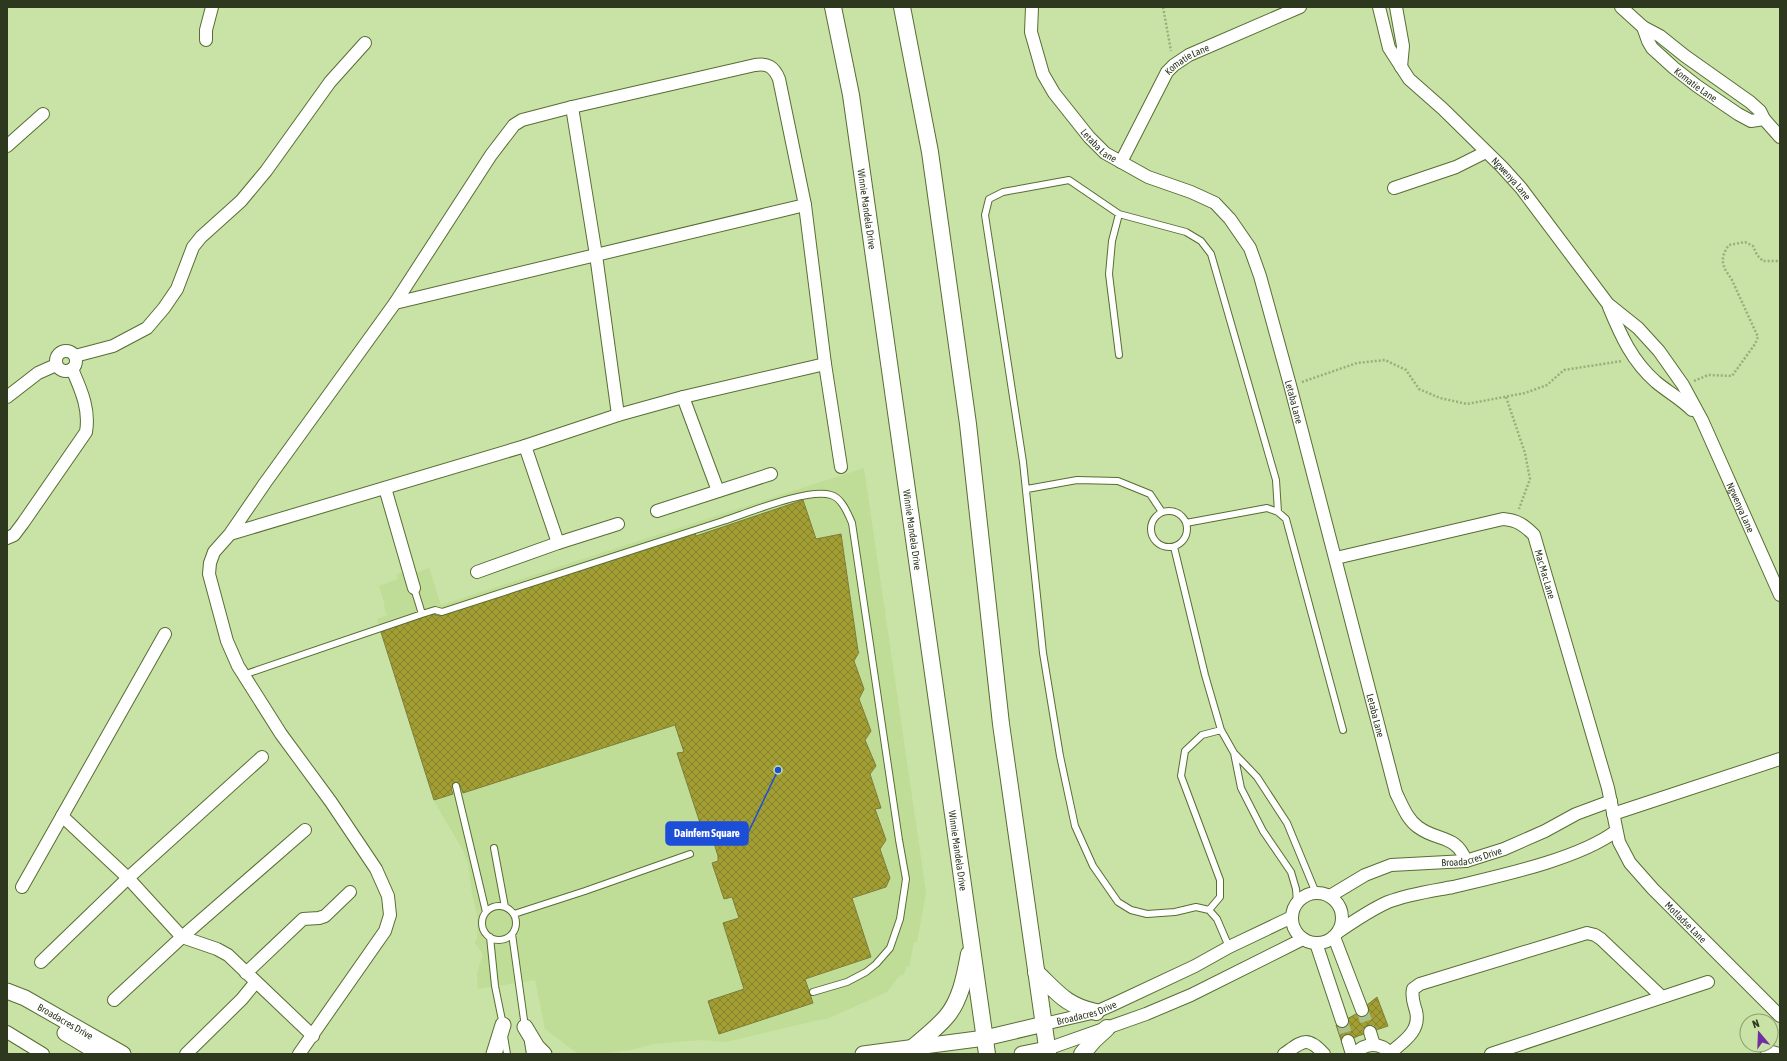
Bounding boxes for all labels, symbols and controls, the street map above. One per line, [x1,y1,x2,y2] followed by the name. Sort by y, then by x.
[1162,41,1211,77] street label: Komatie Lane
[1672,65,1720,104] street label: Komatie Lane
[1079,126,1119,164] street label: Letaba Lane
[1490,155,1534,202] street label: Ngwenya Lane
[856,168,878,250] street label: Winnie Mandela Drive
[1283,379,1305,425] street label: Letaba Lane
[1725,481,1757,534] street label: Ngwenya Lane
[902,489,924,571] street label: Winnie Mandela Drive
[1533,548,1558,600] street label: Mac Mac Lane
[1365,692,1387,739] street label: Letaba Lane
[947,810,969,892] street label: Winnie Mandela Drive
[666,822,748,845] callout: Dainfern Square
[674,827,740,839] text: Dainfern Square
[1441,844,1504,868] street label: Broadacres Drive
[1663,899,1709,945] street label: Motladse Lane
[1055,998,1118,1026] street label: Broadacres Drive
[36,1001,96,1042] street label: Broadacres Drive
[1739,1013,1779,1053] north arrow
[1751,1017,1761,1030] text: N

